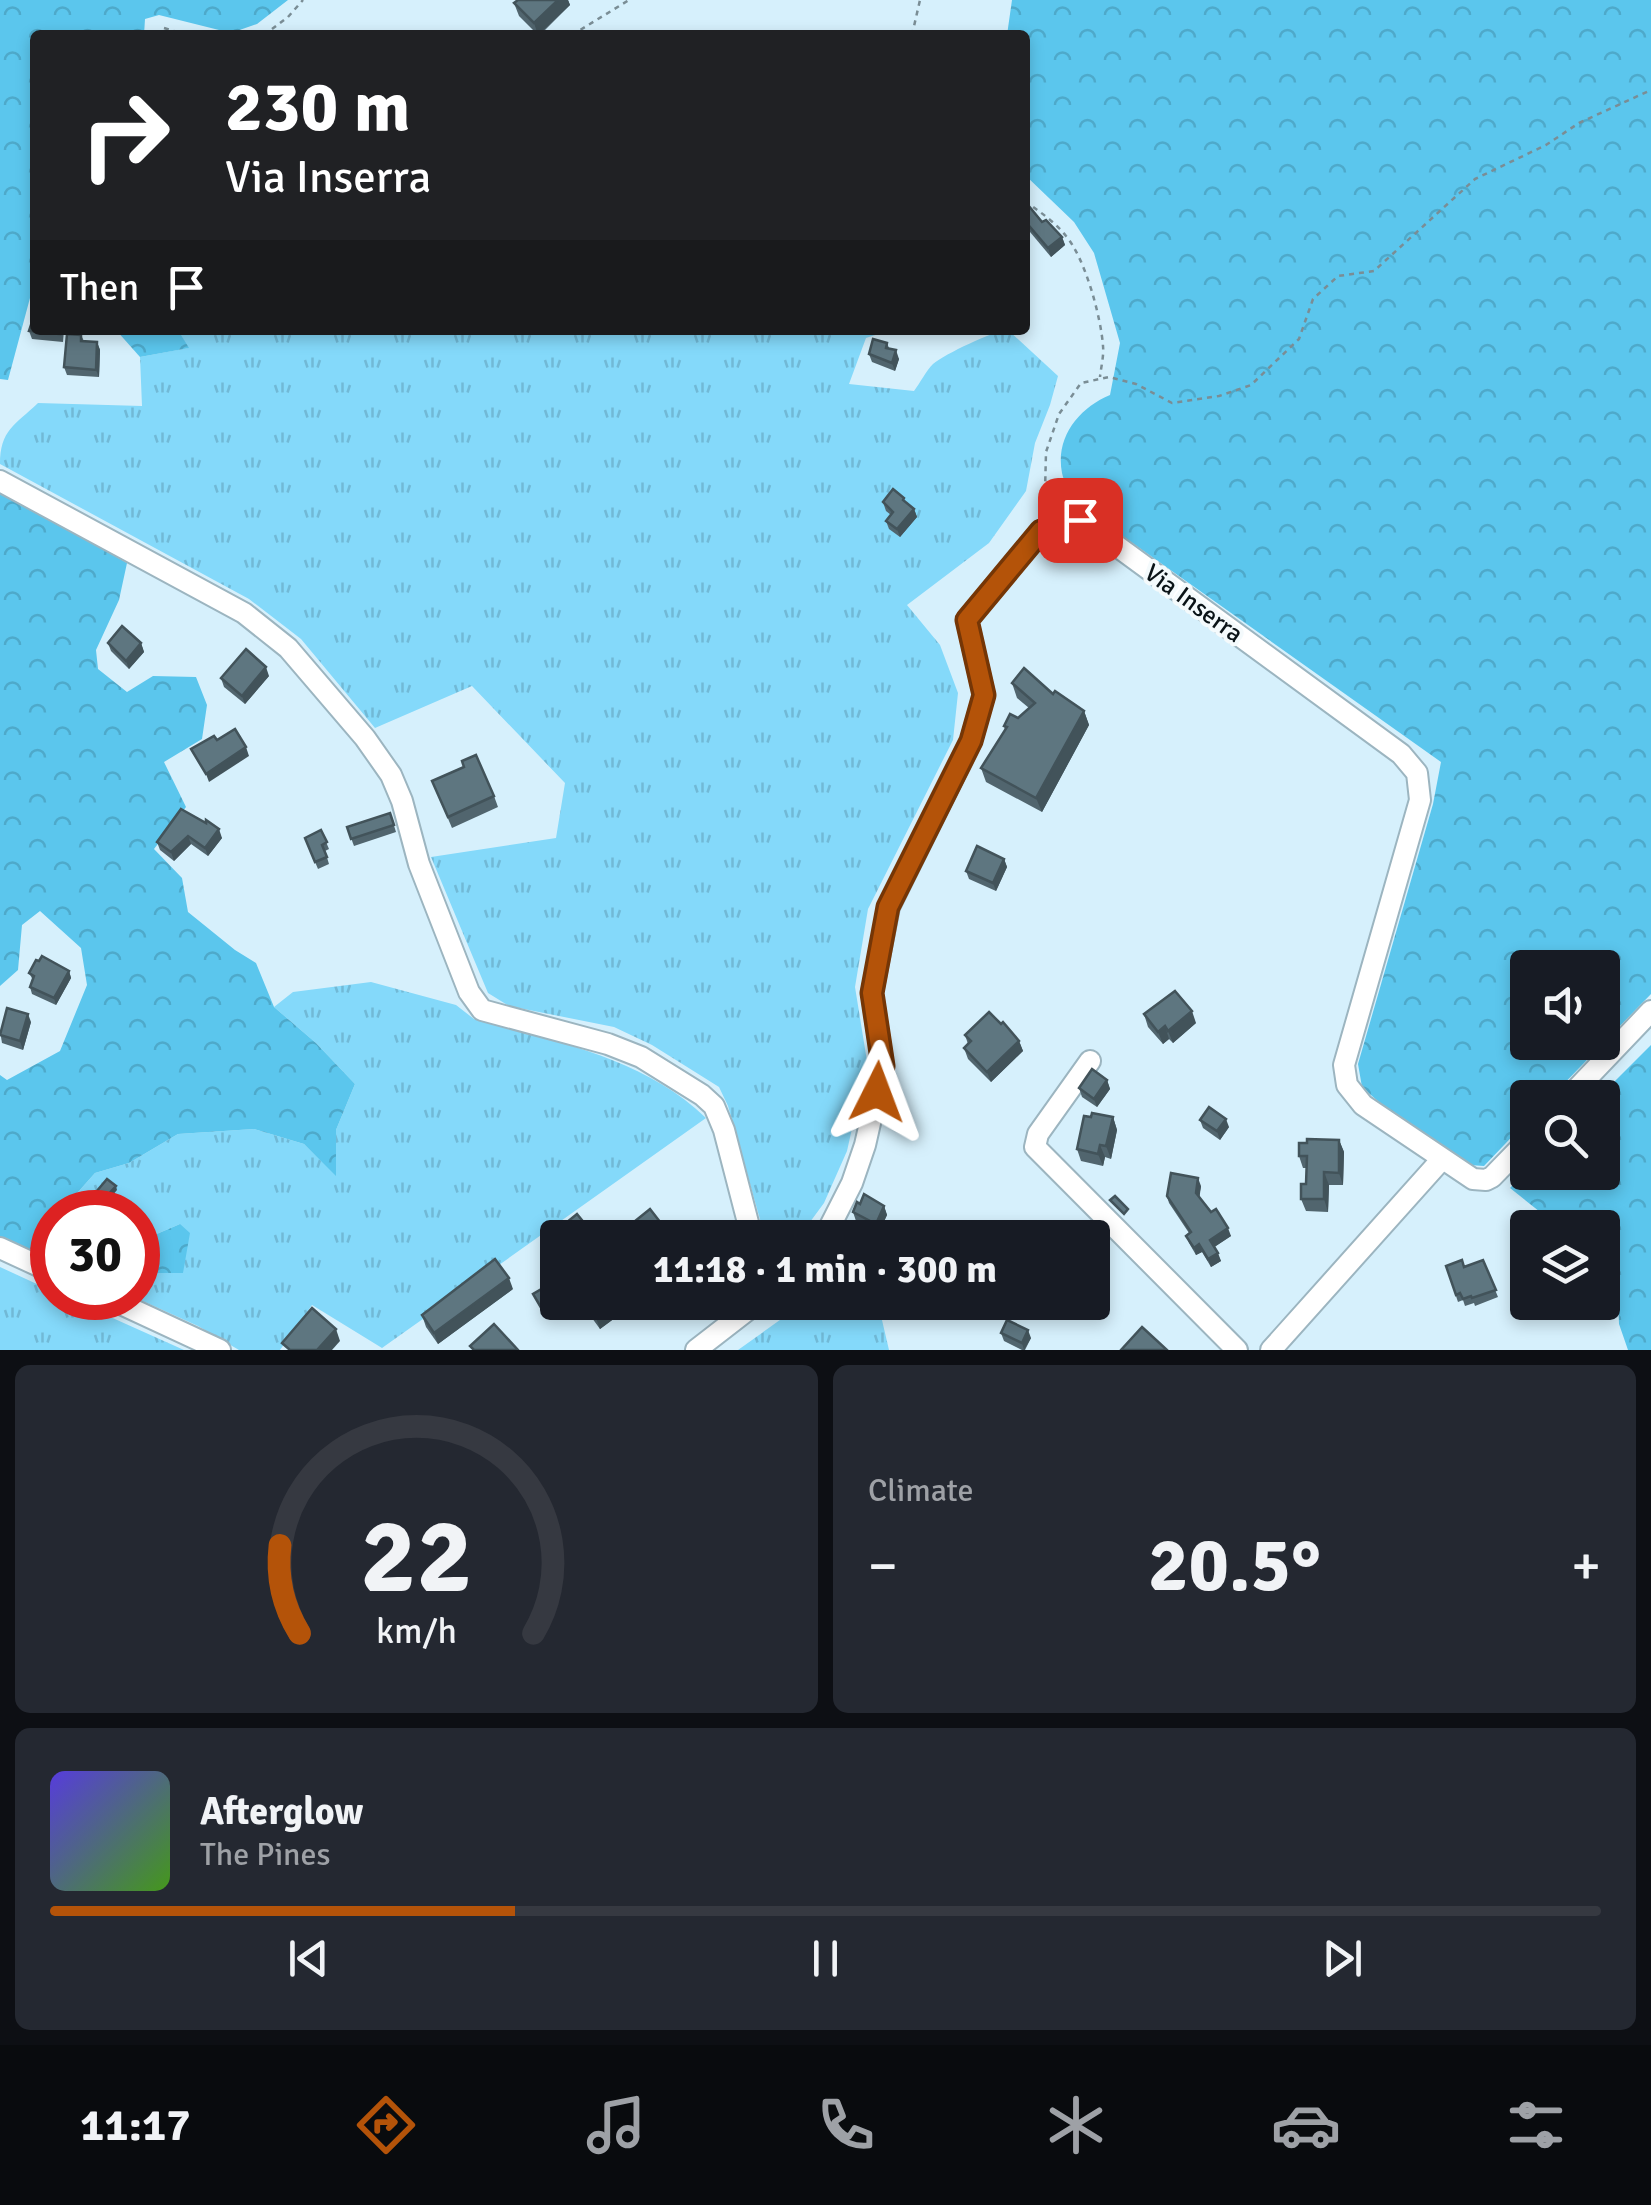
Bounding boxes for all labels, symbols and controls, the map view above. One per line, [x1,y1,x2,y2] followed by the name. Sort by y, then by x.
[225,64,410,150] text: 230 m
[60,70,190,200] icon: right
[225,150,431,205] text: Via Inserra
[159,260,214,315] icon: arrive
[60,264,139,311] text: Then
[1038,478,1123,563] pin
[1053,493,1108,548] icon: arrive
[1139,557,1249,649] street label: Via Inserra
[1510,950,1620,1320] map controls
[1510,950,1620,1060] button: sound
[825,1040,929,1144] position arrow
[1510,1080,1620,1190] button: search
[30,1190,160,1320] speed limit sign: 30
[1510,1210,1620,1320] button: layers
[653,1246,997,1293] text: 11:18 · 1 min · 300 m
[868,1471,974,1510] text: Climate
[360,1493,473,1621] text: 22
[1148,1519,1321,1612] text: 20.5°
[868,1532,898,1600] text: −
[1571,1532,1601,1600] text: +
[376,1609,457,1653] text: km/h
[200,1788,363,1835] text: Afterglow
[200,1835,331,1874] text: The Pines
[281,1931,336,1986] icon: previous
[798,1931,853,1986] icon: pause
[1315,1931,1370,1986] icon: next
[351,2090,421,2160] icon: directions
[581,2090,651,2160] icon: music
[811,2090,881,2160] icon: phone
[1041,2090,1111,2160] icon: climate
[1271,2090,1341,2160] icon: car
[1501,2090,1571,2160] icon: filters
[80,2098,190,2153] text: 11:17

